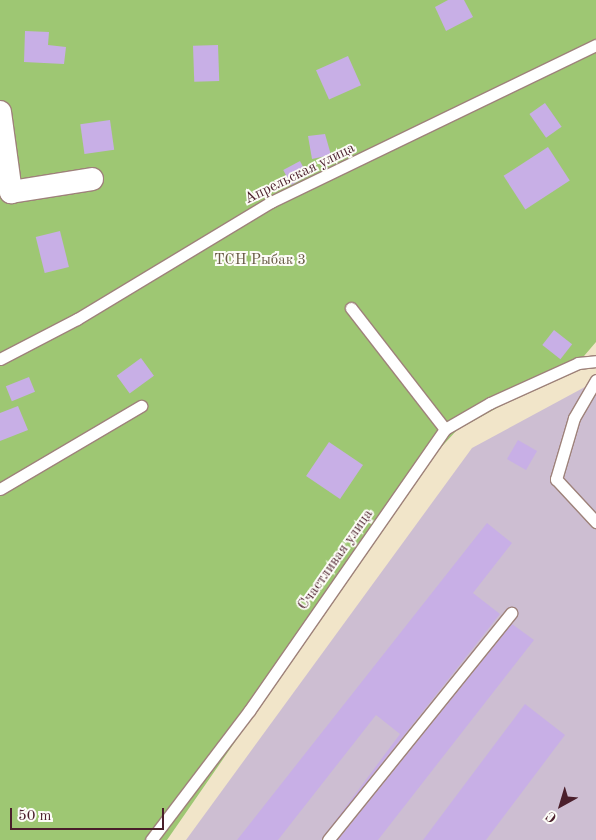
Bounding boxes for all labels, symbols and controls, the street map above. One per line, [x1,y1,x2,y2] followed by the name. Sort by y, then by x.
[242,139,358,209] street label: Апрельская улица
[214,252,306,270] park label: ТСН Рыбак 3
[295,506,377,614] street label: Счастливая улица
[536,780,586,830] north arrow
[12,798,166,830] scale bar
[544,808,560,825] text: С
[18,809,52,824] text: 50 m

